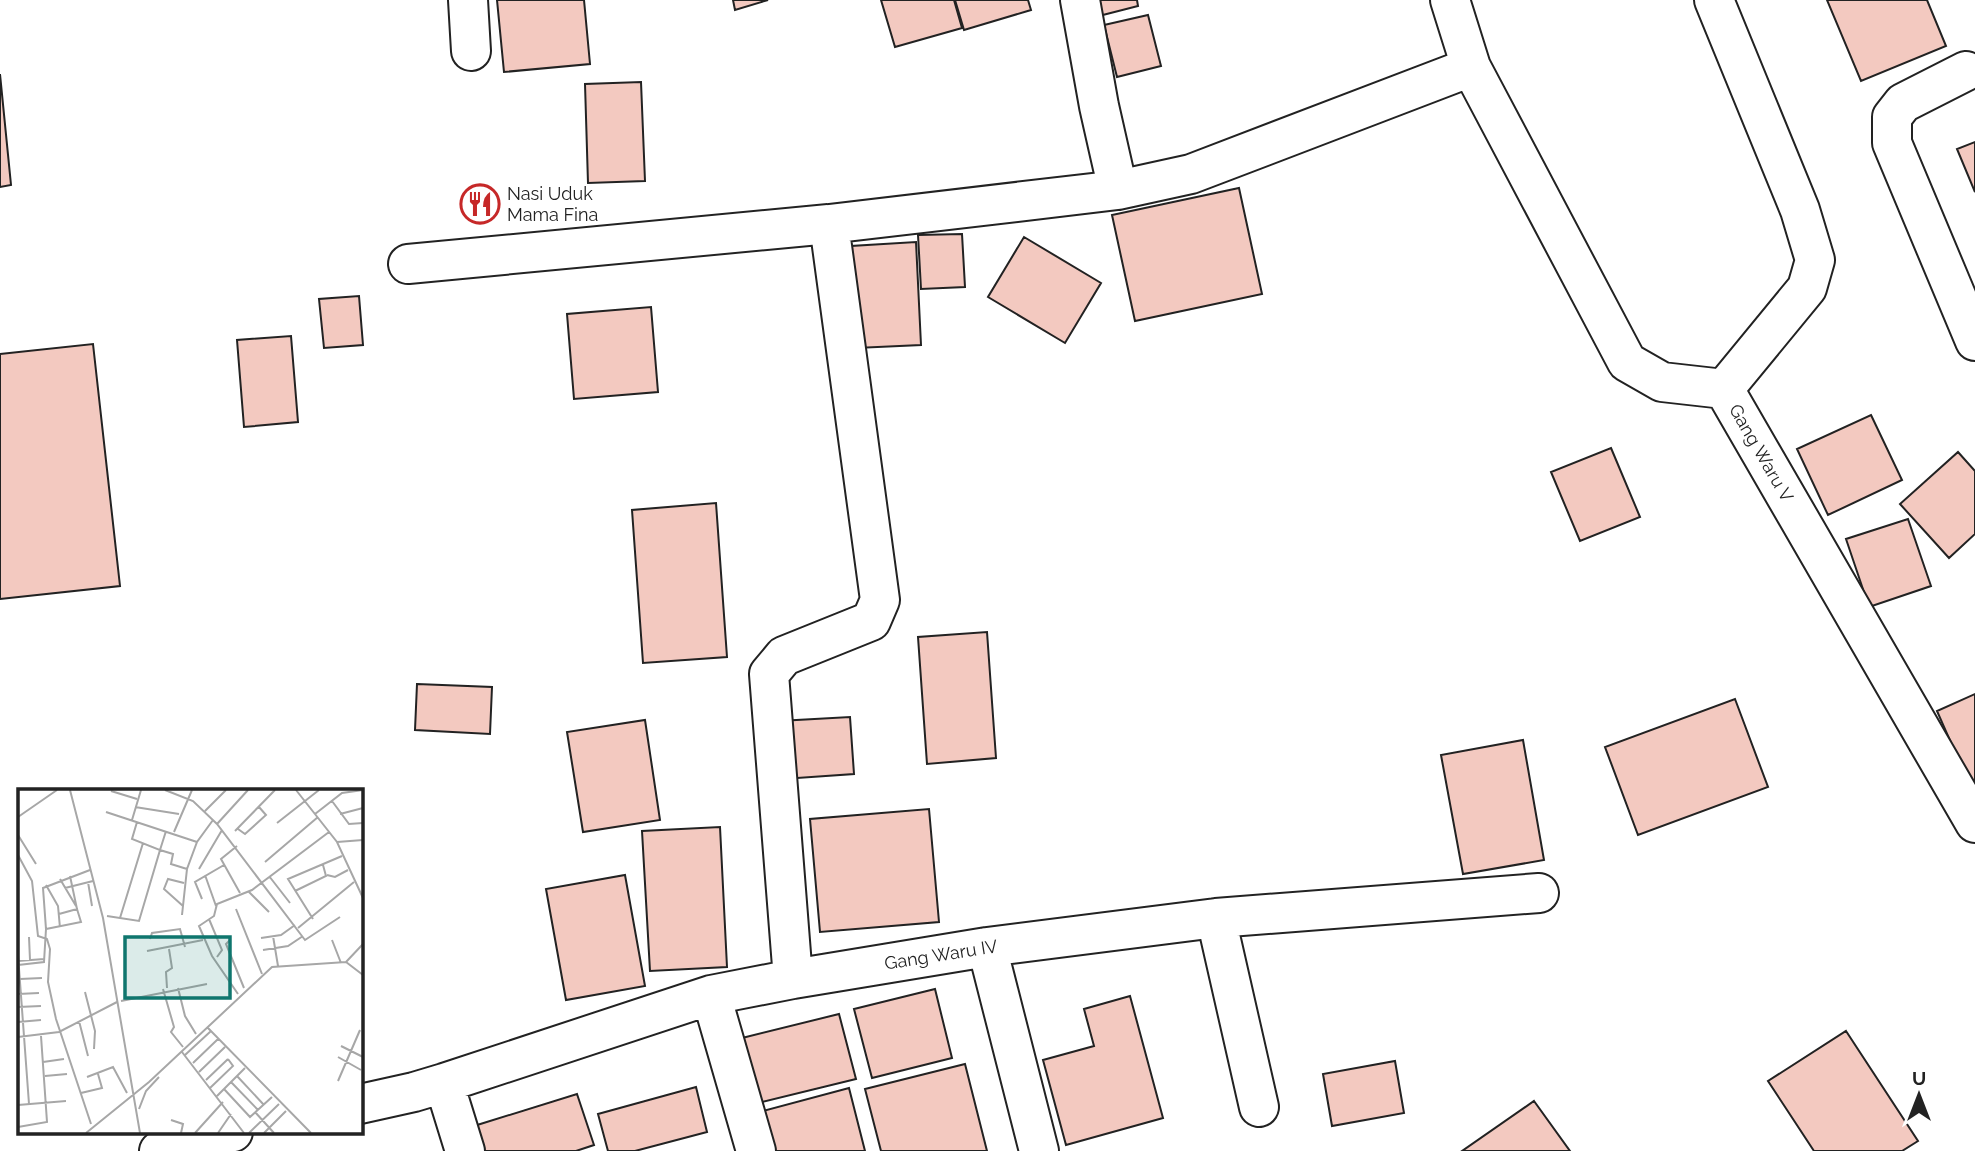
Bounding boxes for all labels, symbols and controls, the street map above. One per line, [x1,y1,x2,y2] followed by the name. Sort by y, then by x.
[459,183,501,225] restaurant icon: Nasi Uduk Mama Fina
[507,183,598,225] place label: Nasi Uduk Mama Fina
[1725,400,1798,505] street label: Gang Waru V
[18,789,362,1134] inset map
[883,935,999,974] street label: Gang Waru IV
[1884,1060,1954,1130] north arrow
[1912,1067,1926,1089] text: U

